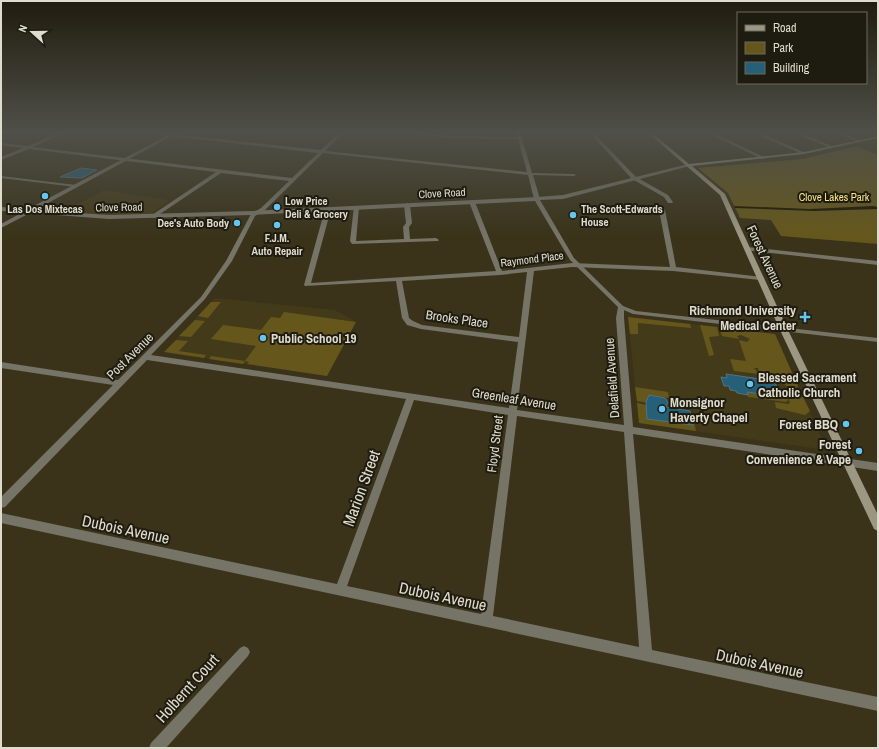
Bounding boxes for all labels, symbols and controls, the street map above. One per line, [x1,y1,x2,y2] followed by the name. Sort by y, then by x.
[12,12,52,52] north arrow
[737,12,867,84] legend
[773,20,797,36] text: Road
[15,23,30,34] text: N
[773,40,793,56] text: Park
[773,60,810,76] text: Building
[418,185,466,201] street label: Clove Road
[799,190,870,204] park label: Clove Lakes Park
[40,191,50,201] marker: Las Dos Mixtecas
[285,194,348,221] place label: Low Price Deli & Grocery
[95,200,143,214] street label: Clove Road
[7,202,83,216] place label: Las Dos Mixtecas
[272,202,282,212] marker: Low Price Deli & Grocery
[581,202,663,229] place label: The Scott-Edwards House
[568,210,578,220] marker: The Scott-Edwards House
[158,216,229,230] place label: Dee's Auto Body
[232,218,242,228] marker: Dee's Auto Body
[272,220,282,230] marker: F.J.M. Auto Repair
[743,223,787,291] street label: Forest Avenue
[251,231,303,258] place label: F.J.M. Auto Repair
[500,248,564,270] street label: Raymond Place
[689,302,797,334] place label: Richmond University Medical Center
[425,306,489,332] street label: Brooks Place
[799,311,811,323] marker: Richmond University Medical Center
[103,329,157,383] street label: Post Avenue
[271,330,356,347] place label: Public School 19
[258,333,268,343] marker: Public School 19
[601,337,623,419] street label: Delafield Avenue
[758,369,857,401] place label: Blessed Sacrament Catholic Church
[745,379,755,389] marker: Blessed Sacrament Catholic Church
[471,384,557,414] street label: Greenleaf Avenue
[670,394,748,426] place label: Monsignor Haverty Chapel
[657,404,667,414] marker: Monsignor Haverty Chapel
[483,414,507,474] street label: Floyd Street
[779,416,838,433] place label: Forest BBQ
[841,419,851,429] marker: Forest BBQ
[746,436,851,468] place label: Forest Convenience & Vape
[854,446,864,456] marker: Forest Convenience & Vape
[337,447,385,529] street label: Marion Street
[80,509,172,549] street label: Dubois Avenue
[397,576,489,616] street label: Dubois Avenue
[714,643,806,683] street label: Dubois Avenue
[150,649,224,727] street label: Holbernt Court

